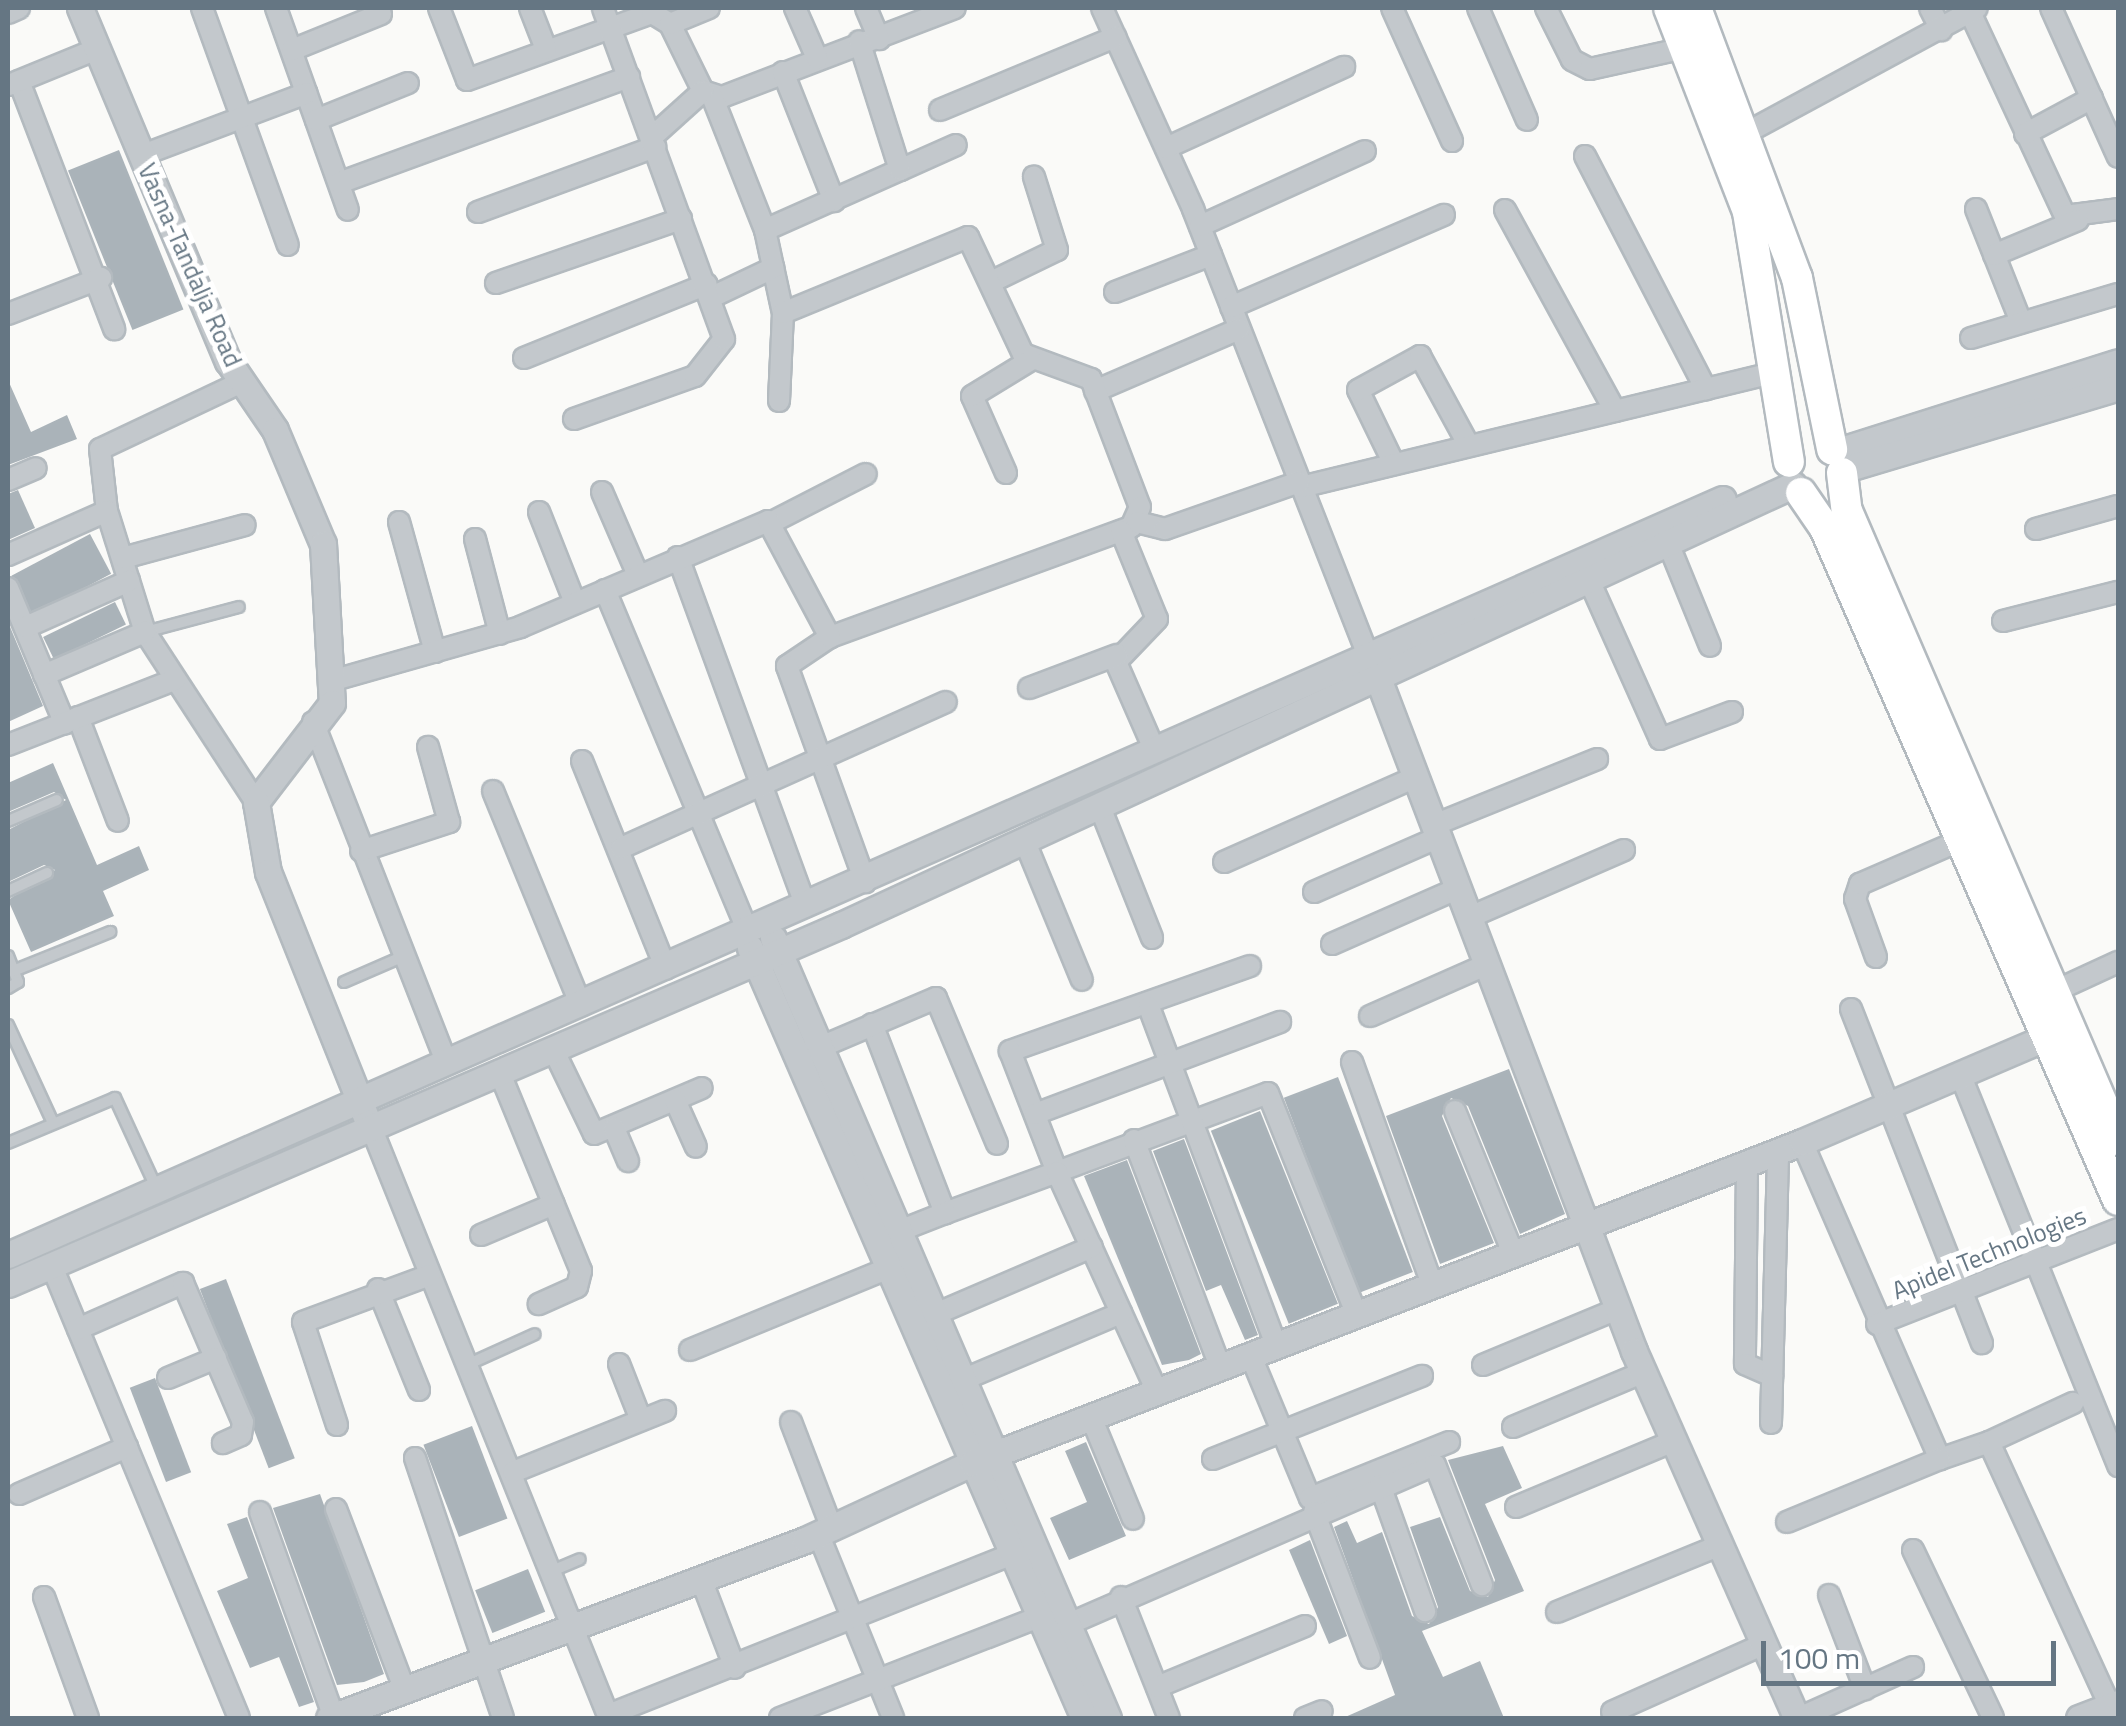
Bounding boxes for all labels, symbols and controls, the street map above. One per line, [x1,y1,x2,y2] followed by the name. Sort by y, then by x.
[132,159,248,371] street label: Vasna-Tandalja Road
[1888,1200,2090,1306] street label: Apidel Technologies
[1766,1621,2061,1683] scale bar
[1778,1635,1860,1681] text: 100 m

